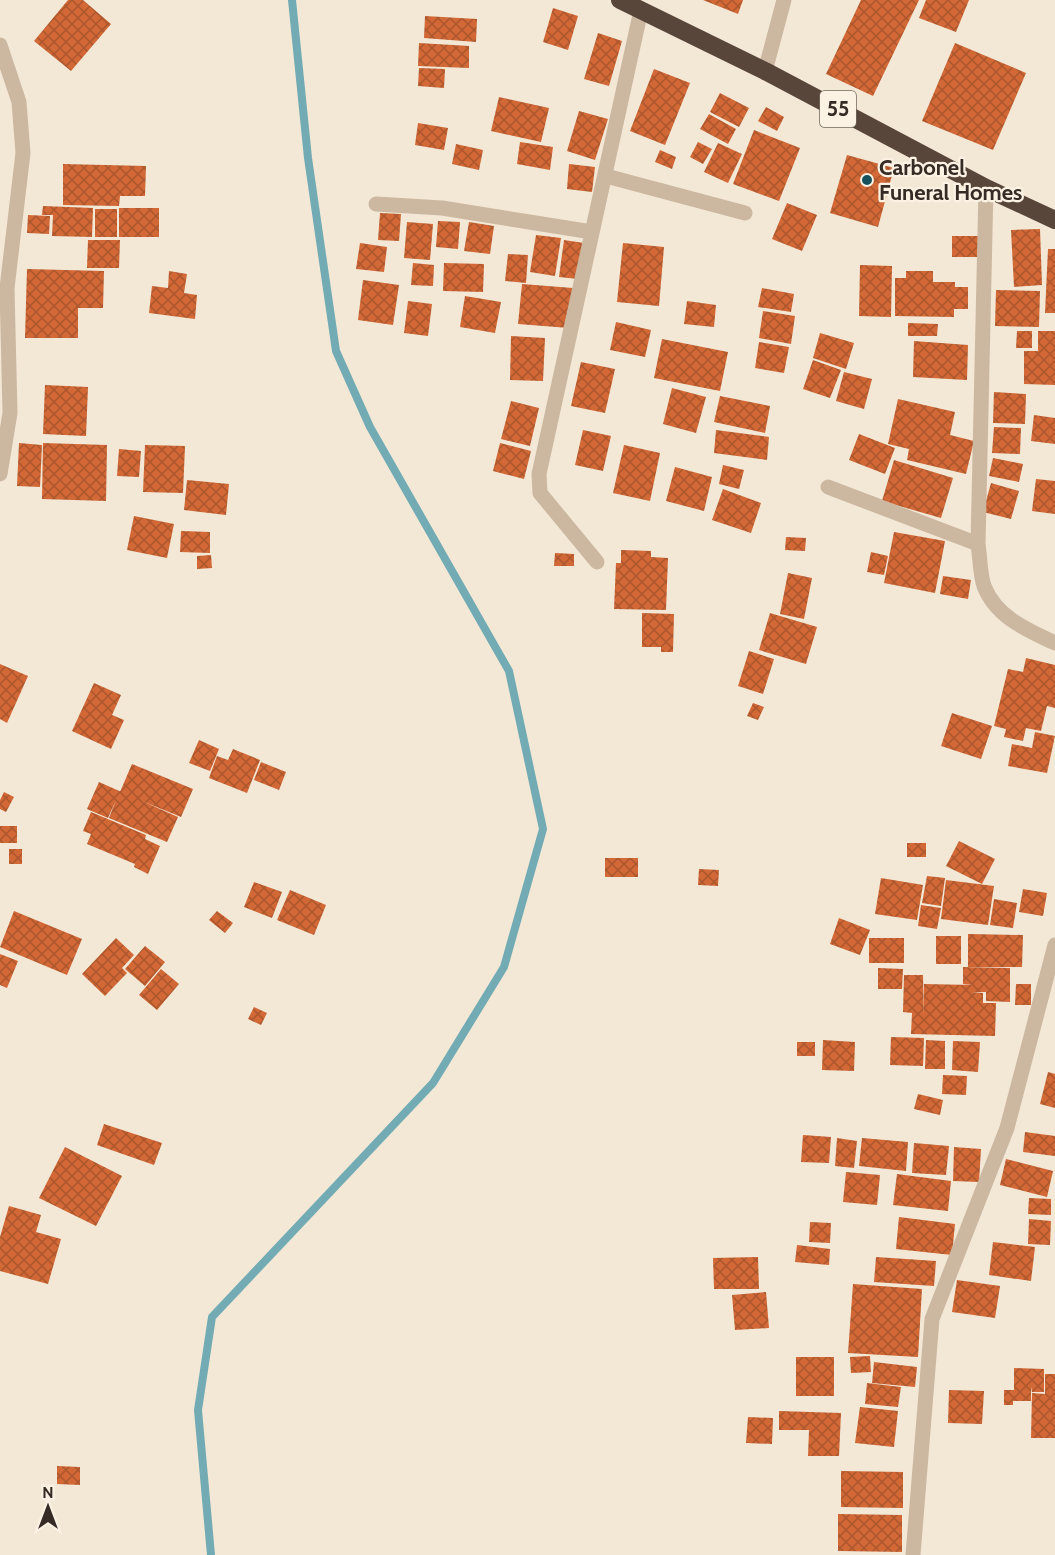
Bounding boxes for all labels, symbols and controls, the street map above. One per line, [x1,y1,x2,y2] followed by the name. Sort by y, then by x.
[820,91,856,127] road number: 55
[879,154,1022,206] place label: Carbonel Funeral Homes
[860,173,874,187] marker: Carbonel Funeral Homes
[18,1477,78,1537] north arrow
[42,1483,54,1502] text: N

